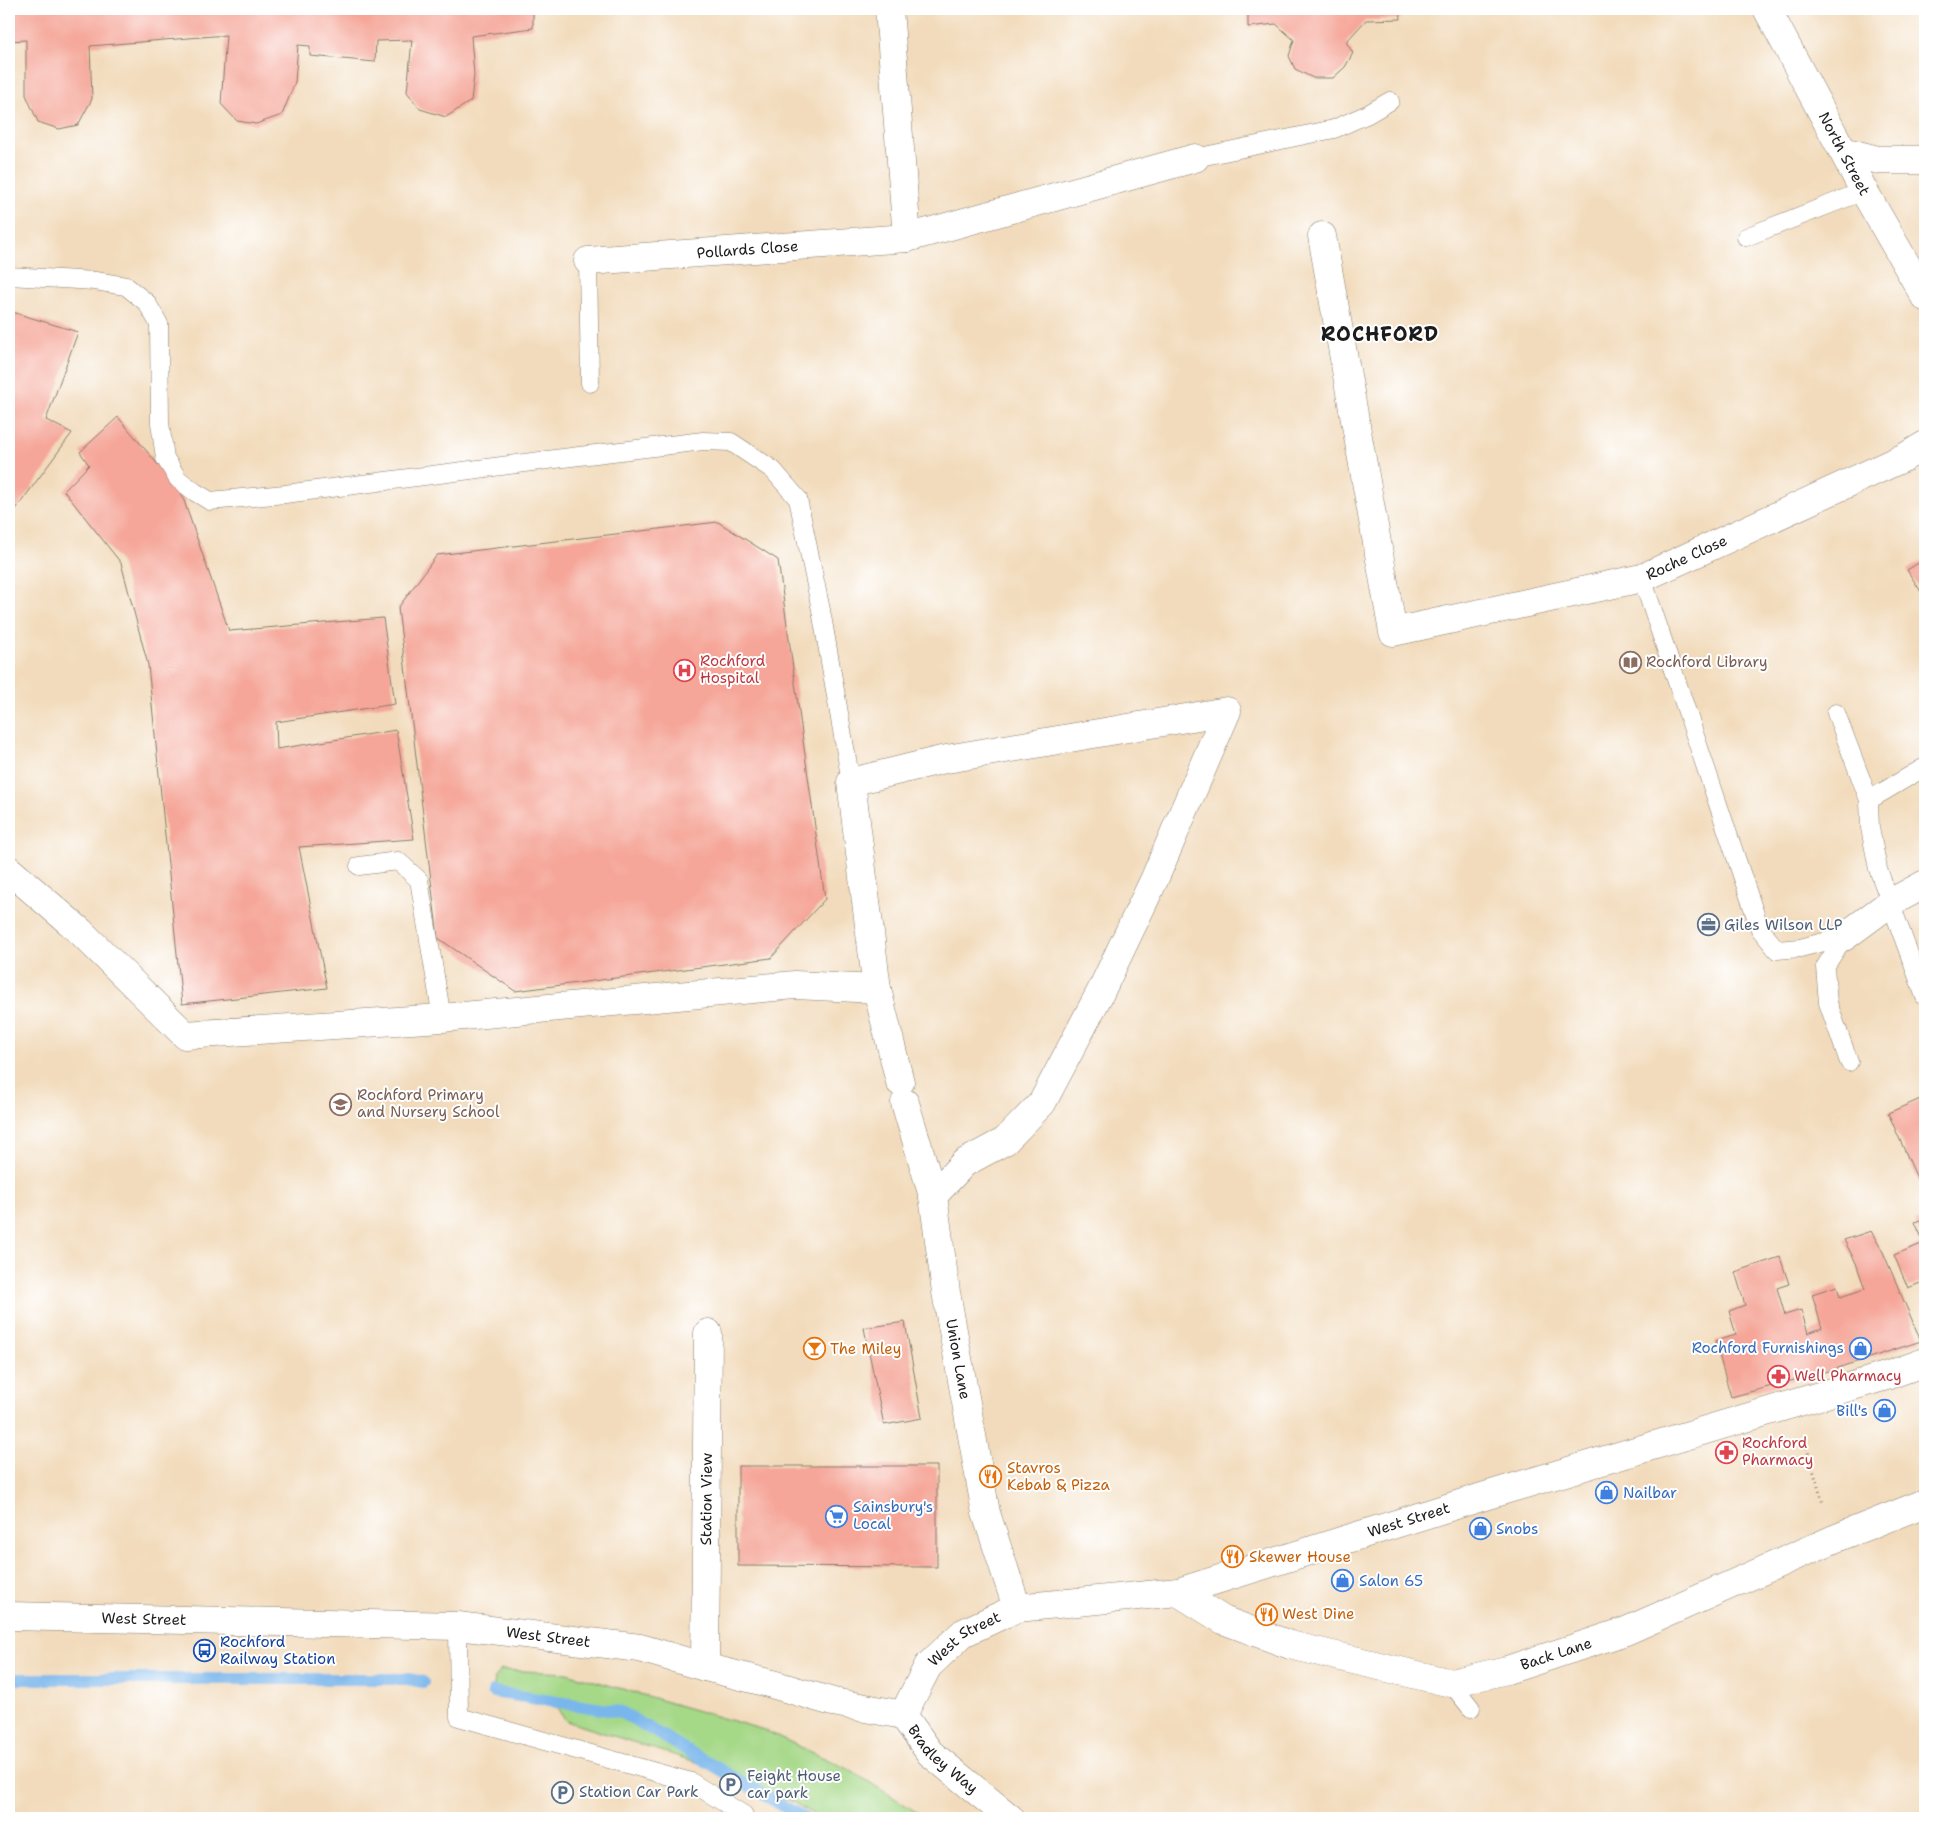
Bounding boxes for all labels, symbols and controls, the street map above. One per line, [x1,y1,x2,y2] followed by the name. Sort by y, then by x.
[1814,109,1874,199] street label: North Street
[696,236,799,263] street label: Pollards Close
[1321,321,1439,347] district label: ROCHFORD
[1643,530,1730,585] street label: Roche Close
[1618,650,1642,674] library icon: Rochford Library
[700,651,766,688] place label: Rochford Hospital
[1646,652,1768,672] place label: Rochford Library
[672,658,696,682] hospital icon: Rochford Hospital
[1696,913,1720,937] office icon: Giles Wilson LLP
[1724,915,1843,935] place label: Giles Wilson LLP
[357,1085,500,1122] place label: Rochford Primary and Nursery School
[329,1092,353,1116] school or university icon: Rochford Primary and Nursery School
[941,1317,975,1401] street label: Union Lane
[1848,1336,1872,1360] shop icon: Rochford Furnishings
[802,1337,826,1361] bar icon: The Miley
[1692,1338,1844,1358] place label: Rochford Furnishings
[830,1339,901,1359] place label: The Miley
[1766,1364,1790,1388] pharmacy icon: Well Pharmacy
[1794,1366,1902,1386] place label: Well Pharmacy
[1872,1399,1896,1423] shop icon: Bill's
[1836,1401,1868,1421] place label: Bill's
[1742,1433,1813,1470] place label: Rochford Pharmacy
[1714,1440,1738,1464] pharmacy icon: Rochford Pharmacy
[696,1453,717,1545] street label: Station View
[1007,1458,1111,1495] place label: Stavros Kebab & Pizza
[979,1465,1003,1489] restaurant icon: Stavros Kebab & Pizza
[1595,1481,1619,1505] shop icon: Nailbar
[1623,1483,1677,1503] place label: Nailbar
[853,1497,933,1534] place label: Sainsbury's Local
[1365,1498,1452,1542] street label: West Street
[825,1504,849,1528] supermarket icon: Sainsbury's Local
[1468,1517,1492,1541] shop icon: Snobs
[1496,1519,1538,1539] place label: Snobs
[1221,1545,1245,1569] restaurant icon: Skewer House
[1249,1547,1351,1567] place label: Skewer House
[1331,1569,1355,1593] shop icon: Salon 65
[1359,1571,1423,1591] place label: Salon 65
[1254,1602,1278,1626] restaurant icon: West Dine
[1282,1604,1355,1624] place label: West Dine
[924,1607,1004,1671] street label: West Street
[101,1608,187,1630] street label: West Street
[505,1622,592,1652] street label: West Street
[220,1632,335,1669] place label: Rochford Railway Station
[1518,1633,1594,1675] street label: Back Lane
[192,1639,216,1663] bus stop icon: Rochford Railway Station
[903,1721,982,1798] street label: Bradley Way
[747,1766,841,1803] place label: Feight House car park
[719,1773,743,1797] parking icon: Feight House car park
[551,1780,575,1804] parking icon: Station Car Park
[579,1782,699,1802] place label: Station Car Park

